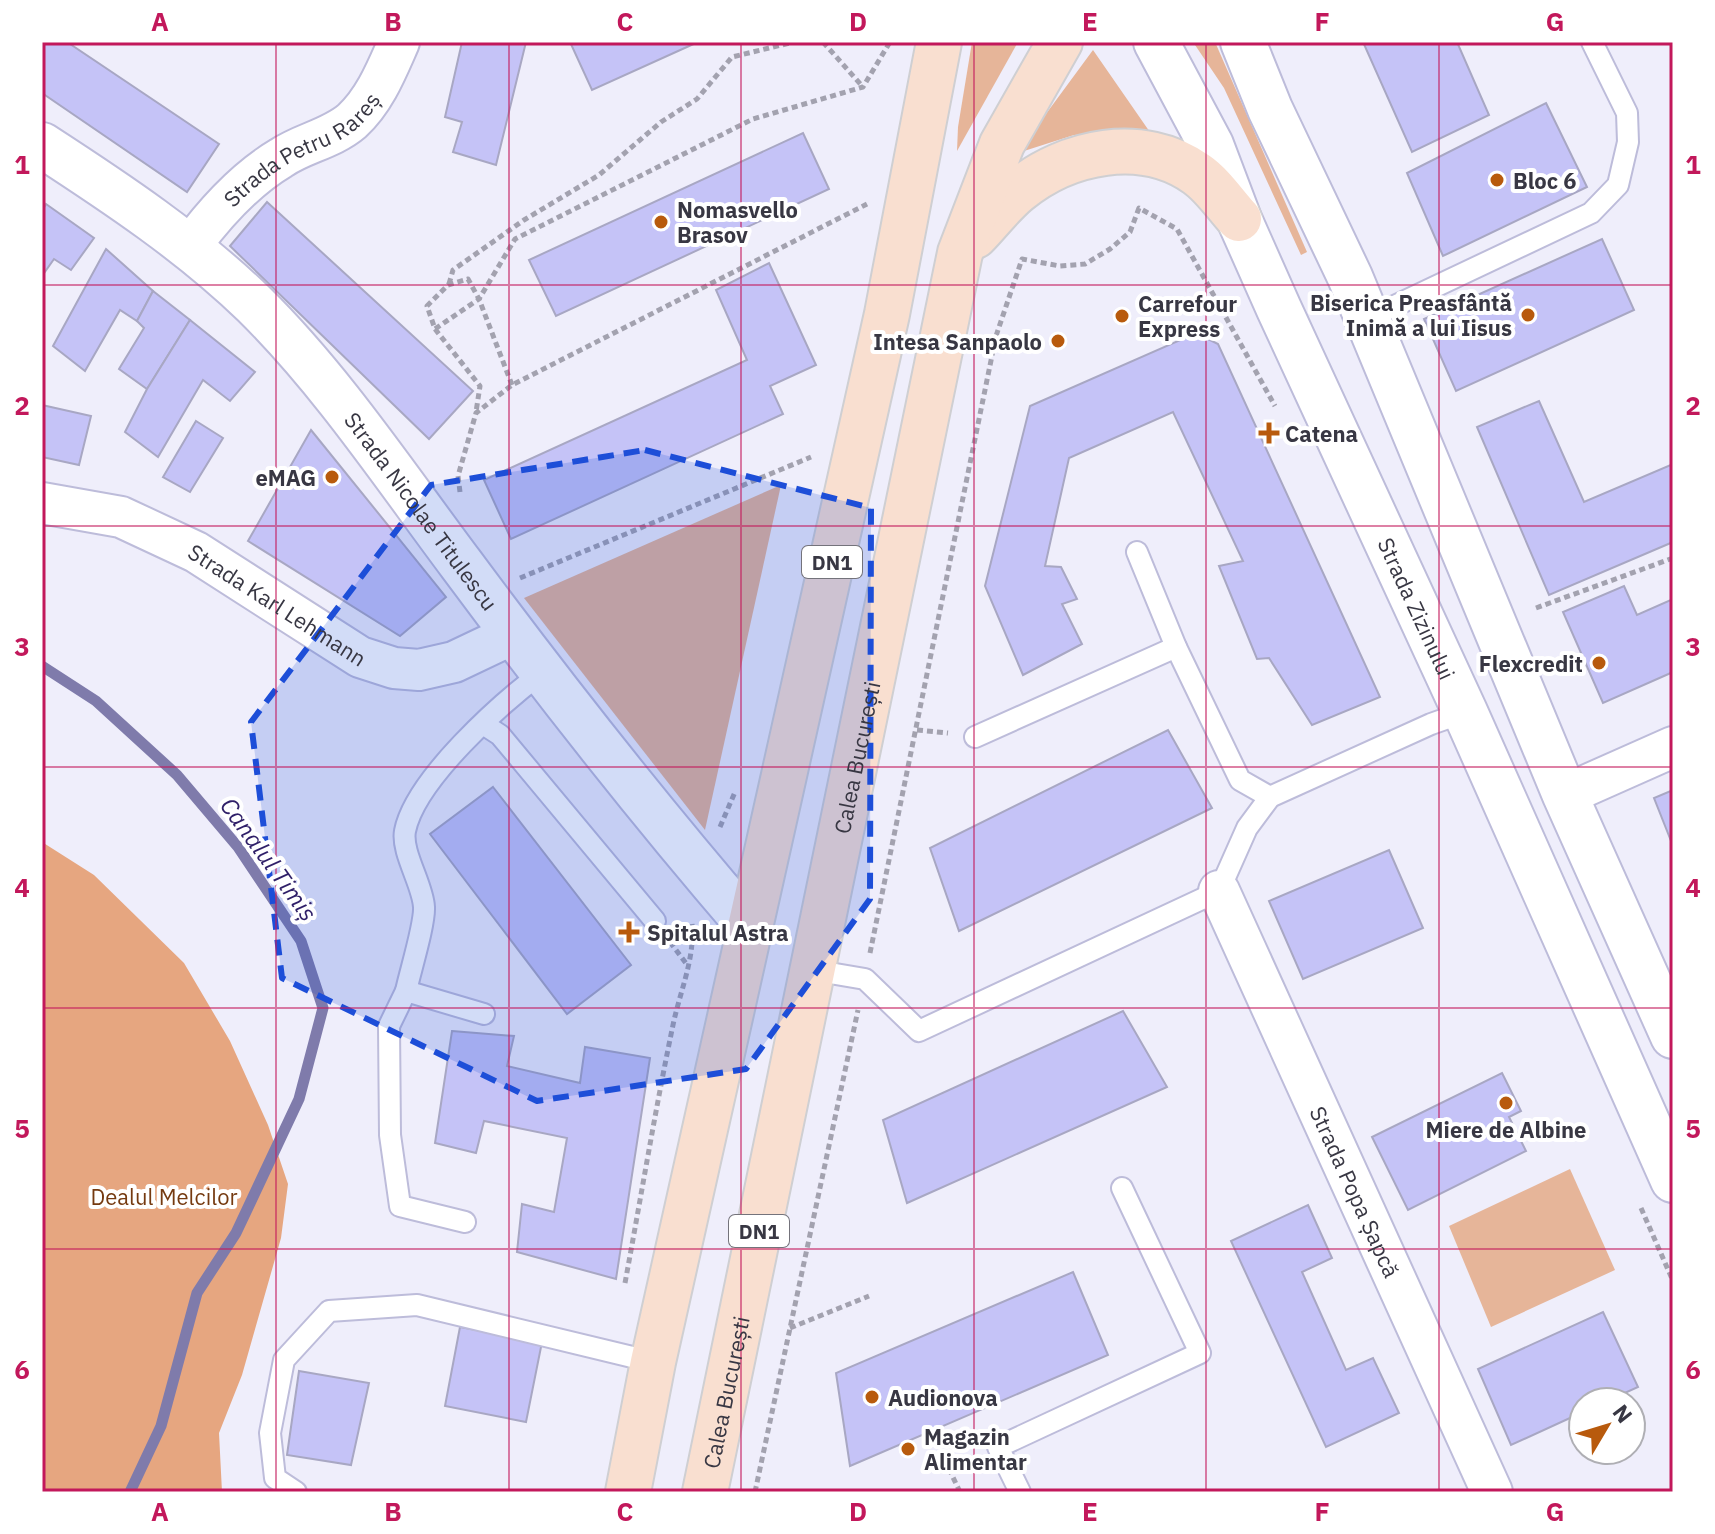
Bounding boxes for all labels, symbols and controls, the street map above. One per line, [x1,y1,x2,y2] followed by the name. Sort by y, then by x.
[151,4,169,38] text: A
[384,4,402,38] text: B
[617,4,634,38] text: C
[849,4,867,38] text: D
[1082,4,1098,38] text: E
[1314,4,1330,38] text: F
[1546,4,1564,38] text: G
[217,86,386,212] street label: Strada Petru Rareș
[14,147,30,181] text: 1
[1685,147,1701,181] text: 1
[1513,166,1577,195] place label: Bloc 6
[1488,171,1506,189] marker: Bloc 6
[677,195,798,249] place label: Nomasvello Brasov
[652,213,670,231] marker: Nomasvello Brasov
[1310,288,1512,342] place label: Biserica Preasfântă Inimă a lui Iisus
[1138,289,1237,343] place label: Carrefour Express
[1519,306,1537,324] marker: Biserica Preasfântă Inimă a lui Iisus
[1113,307,1131,325] marker: Carrefour Express
[873,327,1042,356] place label: Intesa Sanpaolo
[1049,332,1067,350] marker: Intesa Sanpaolo
[14,388,30,422] text: 2
[1685,388,1701,422] text: 2
[339,406,505,616] street label: Strada Nicolae Titulescu
[1285,419,1358,448] place label: Catena
[1260,424,1278,442] marker: Catena
[255,463,316,492] place label: eMAG
[323,468,341,486] marker: eMAG
[1372,533,1462,684] street label: Strada Zizinului
[183,537,372,672] street label: Strada Karl Lehmann
[802,546,862,578] road number: DN1
[14,629,30,663] text: 3
[1685,629,1701,663] text: 3
[1479,649,1583,678] place label: Flexcredit
[1590,654,1608,672] marker: Flexcredit
[826,679,886,836] street label: Calea București
[213,791,325,927] water label: Canalul Timiș
[14,870,30,904] text: 4
[1685,870,1701,904] text: 4
[647,918,788,947] place label: Spitalul Astra
[618,921,640,943] marker: Spitalul Astra
[1497,1094,1515,1112] marker: Miere de Albine
[1304,1101,1407,1282] street label: Strada Popa Șapcă
[14,1111,30,1145] text: 5
[1685,1111,1701,1145] text: 5
[1426,1115,1586,1144] place label: Miere de Albine
[90,1182,238,1211] park label: Dealul Melcilor
[729,1215,789,1247] road number: DN1
[696,1313,755,1471] street label: Calea București
[14,1352,30,1386] text: 6
[1685,1352,1701,1386] text: 6
[888,1383,998,1412] place label: Audionova
[1567,1386,1647,1466] north arrow
[863,1388,881,1406] marker: Audionova
[1607,1398,1639,1429] text: N
[924,1422,1027,1476] place label: Magazin Alimentar
[899,1440,917,1458] marker: Magazin Alimentar
[151,1494,169,1528] text: A
[384,1494,402,1528] text: B
[617,1494,634,1528] text: C
[849,1494,867,1528] text: D
[1082,1494,1098,1528] text: E
[1314,1494,1330,1528] text: F
[1546,1494,1564,1528] text: G

